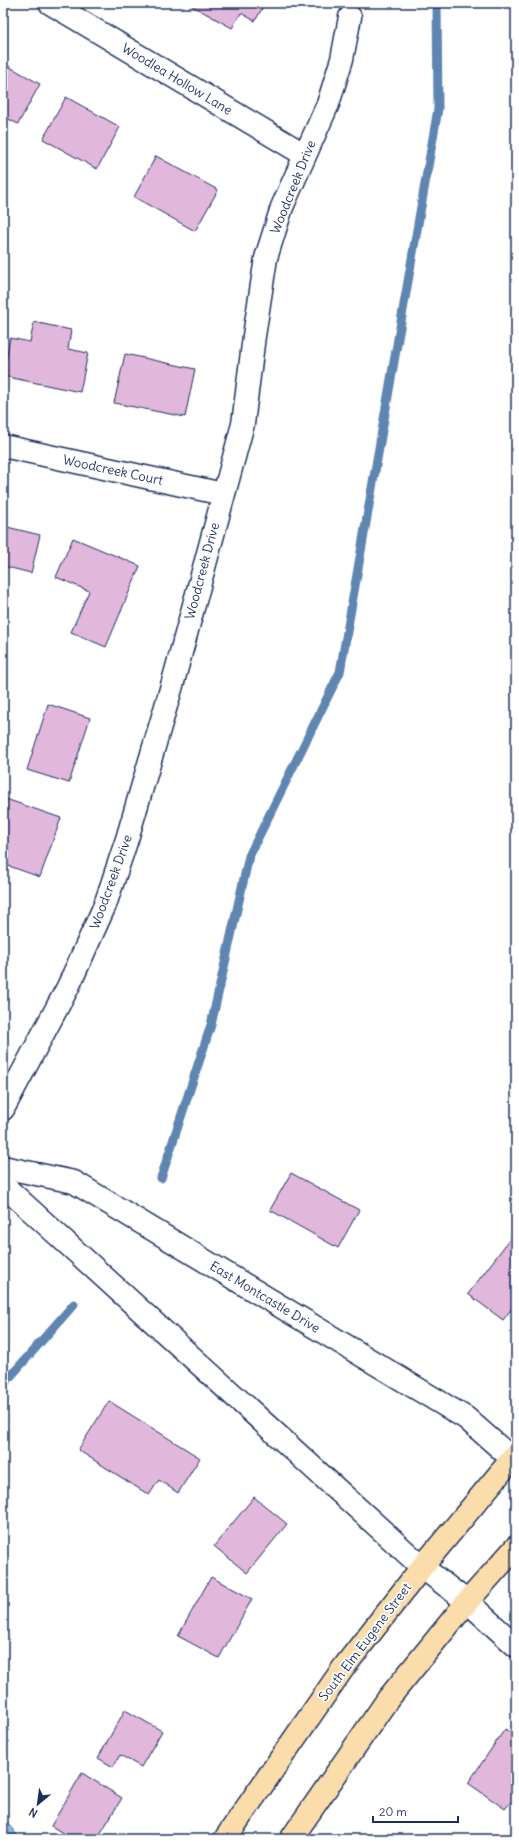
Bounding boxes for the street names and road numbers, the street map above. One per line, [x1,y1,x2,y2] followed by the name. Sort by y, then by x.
[119,39,235,119] street label: Woodlea Hollow Lane
[266,138,320,236] street label: Woodcreek Drive
[61,451,165,489] street label: Woodcreek Court
[181,521,223,621] street label: Woodcreek Drive
[86,832,136,932] street label: Woodcreek Drive
[207,1257,323,1337] street label: East Montcastle Drive
[315,1579,415,1704] street label: South Elm Eugene Street

